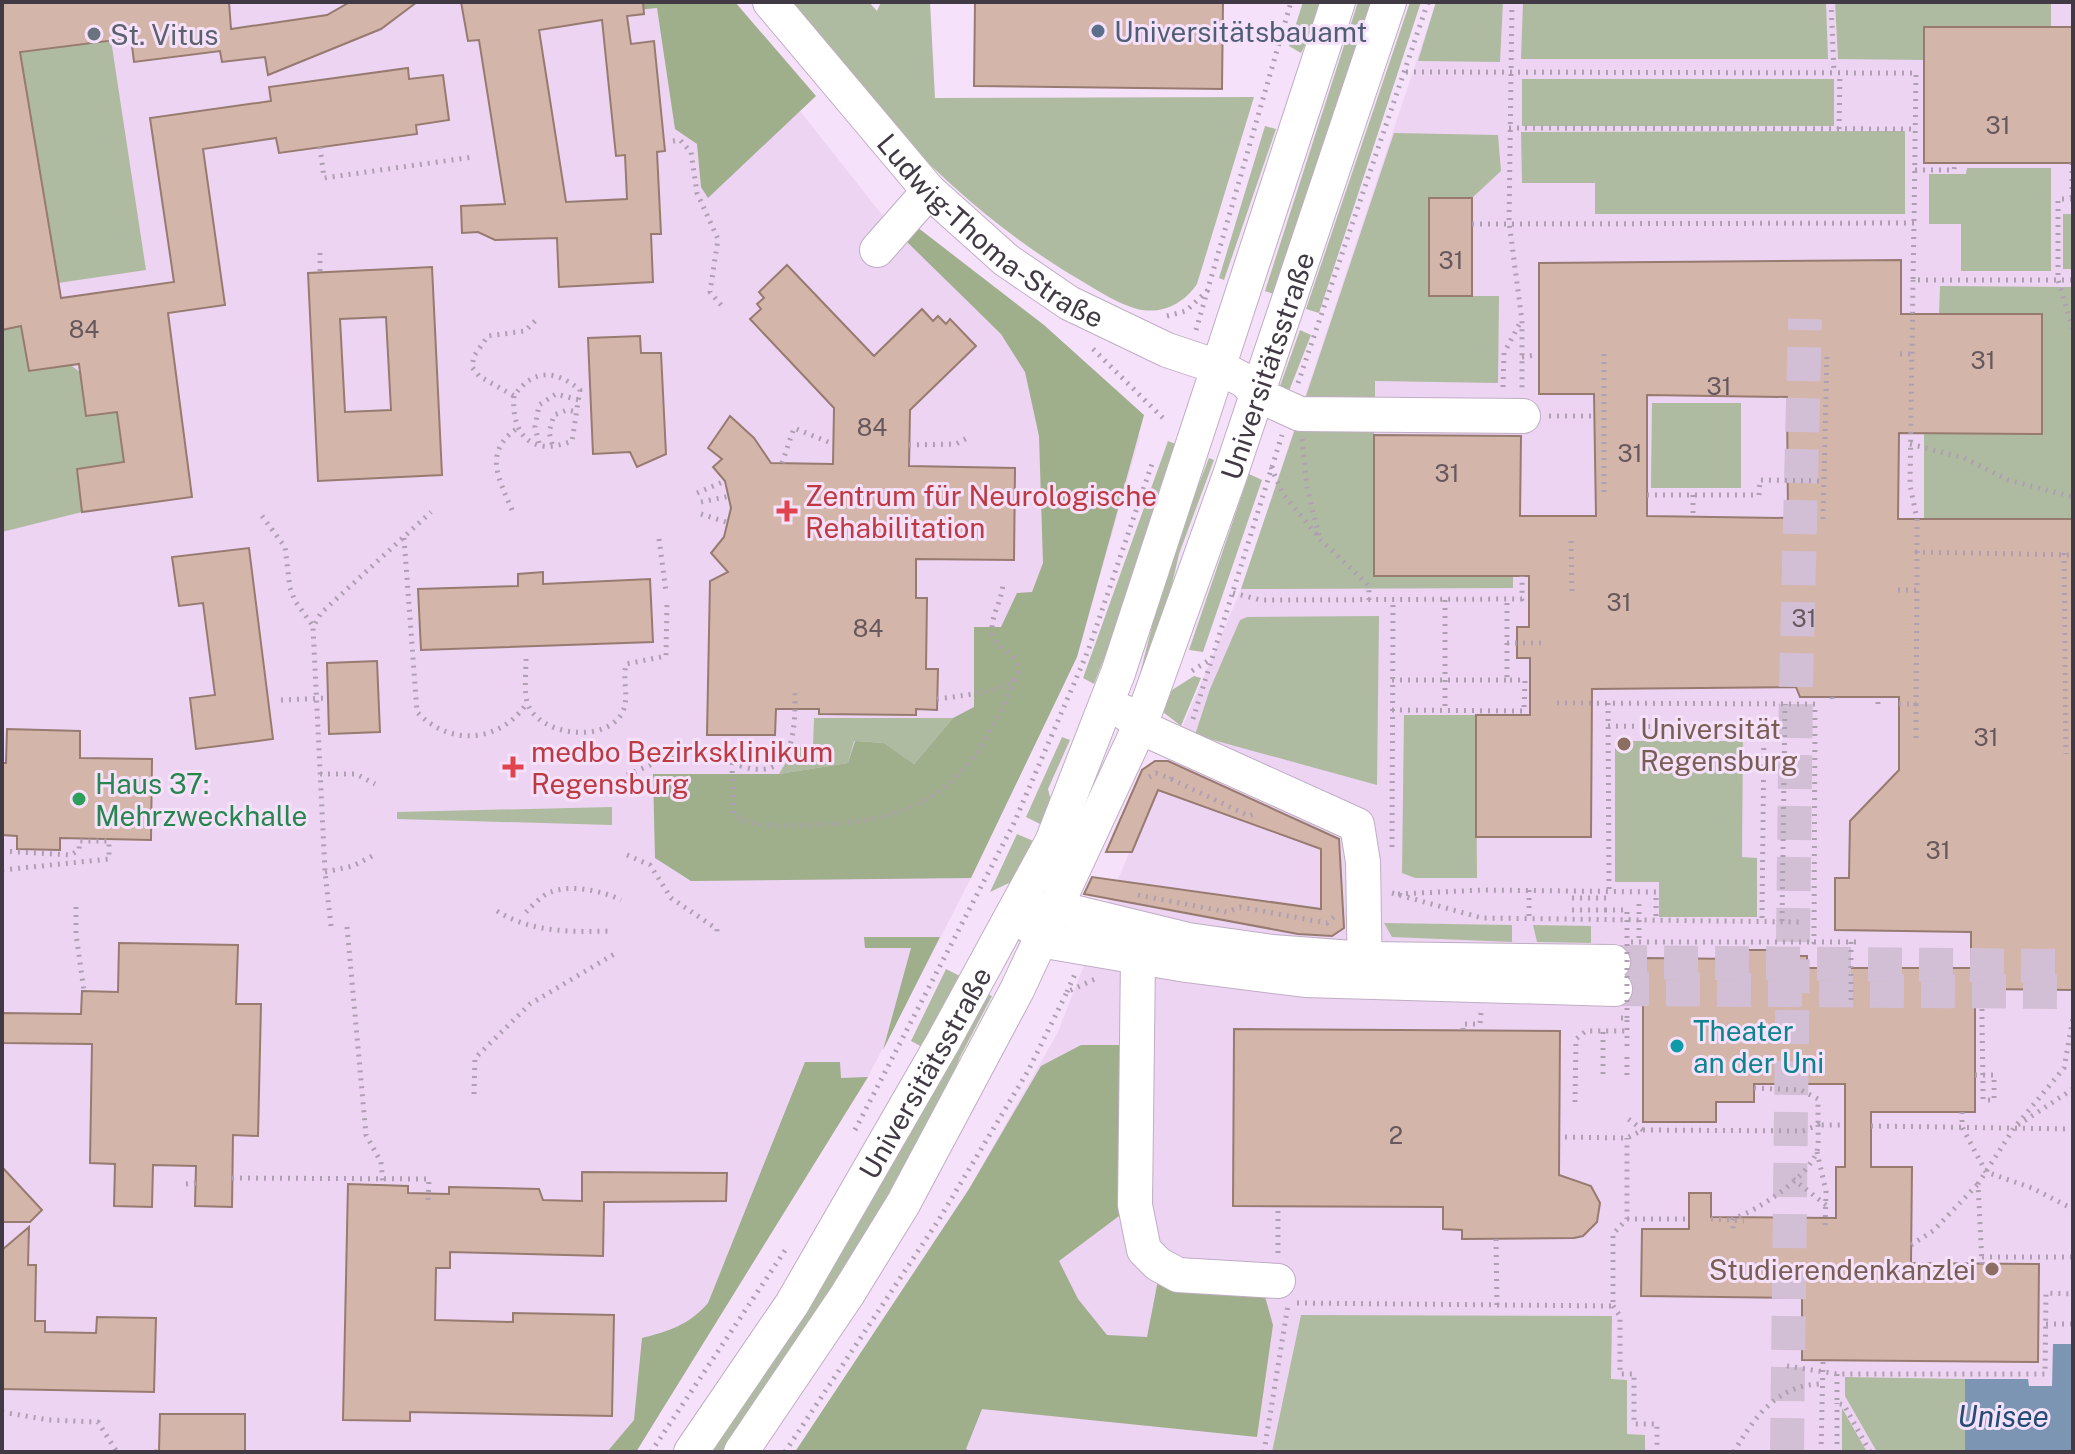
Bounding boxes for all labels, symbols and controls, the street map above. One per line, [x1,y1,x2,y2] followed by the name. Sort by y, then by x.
[1114,15,1367,48] place label: Universitätsbauamt
[110,18,218,51] place label: St. Vitus
[1089,22,1107,40] marker: Universitätsbauamt
[85,25,103,43] marker: St. Vitus
[1986,111,2010,139] house number: 31
[871,126,1109,334] street label: Ludwig-Thoma-Straße
[1439,246,1463,274] house number: 31
[1213,248,1320,484] street label: Universitätsstraße
[69,315,99,343] house number: 84
[1971,346,1995,374] house number: 31
[1707,372,1731,400] house number: 31
[857,413,887,441] house number: 84
[1618,439,1642,467] house number: 31
[1435,459,1459,487] house number: 31
[805,479,1157,544] place label: Zentrum für Neurologische Rehabilitation
[776,500,798,522] marker: Zentrum für Neurologische Rehabilitation
[1607,588,1631,616] house number: 31
[1792,604,1816,632] house number: 31
[853,614,883,642] house number: 84
[1640,712,1798,777] place label: Universität Regensburg
[1974,723,1998,751] house number: 31
[531,735,833,800] place label: medbo Bezirksklinikum Regensburg
[1615,735,1633,753] marker: Universität Regensburg
[502,756,524,778] marker: medbo Bezirksklinikum Regensburg
[95,767,307,832] place label: Haus 37: Mehrzweckhalle
[70,790,88,808] marker: Haus 37: Mehrzweckhalle
[1926,836,1950,864] house number: 31
[851,961,997,1184] street label: Universitätsstraße
[1693,1014,1824,1079] place label: Theater an der Uni
[1668,1037,1686,1055] marker: Theater an der Uni
[1389,1121,1403,1149] house number: 2
[1709,1253,1976,1286] place label: Studierendenkanzlei
[1983,1260,2001,1278] marker: Studierendenkanzlei
[1957,1398,2049,1434] water label: Unisee

